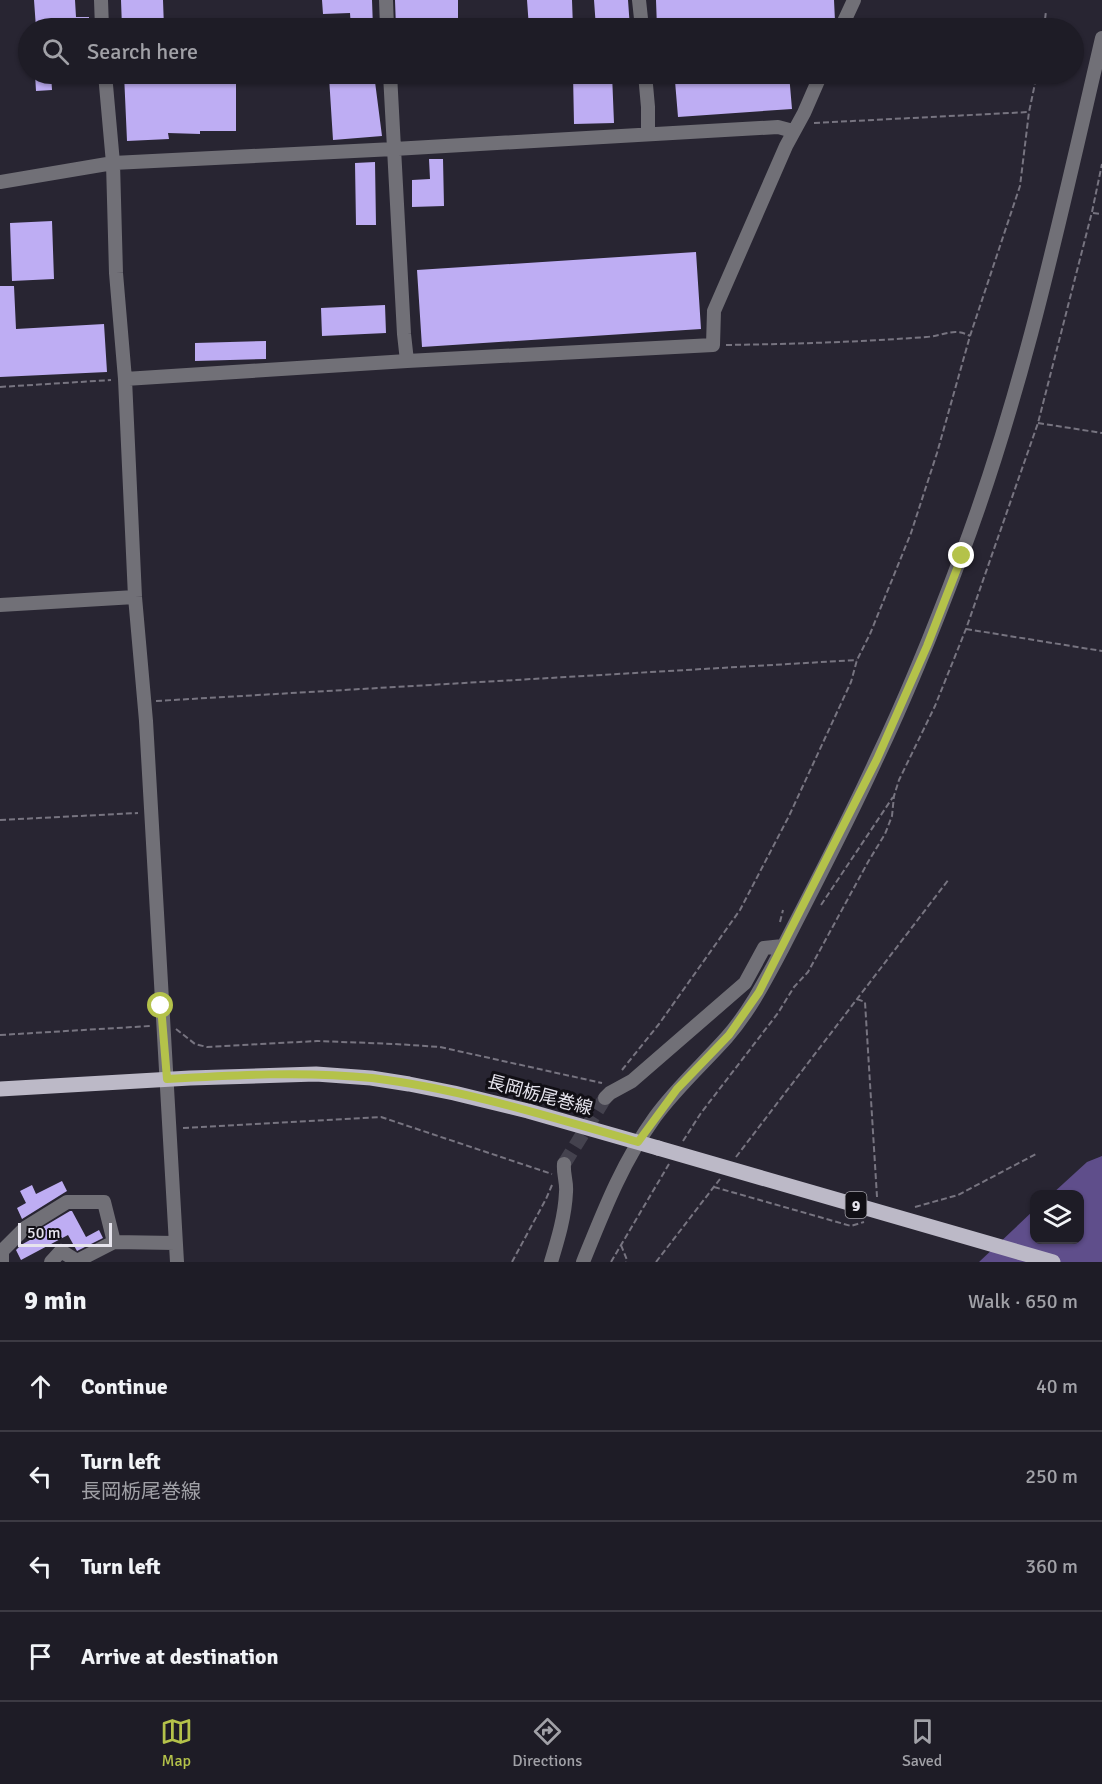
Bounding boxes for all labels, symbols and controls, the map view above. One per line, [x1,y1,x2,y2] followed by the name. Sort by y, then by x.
[18,18,1084,84] search box
[39,35,72,68] icon: search
[87,38,198,65] text: Search here
[948,542,974,568] route end
[147,992,173,1018] route start
[485,1070,595,1120] street label: 長岡栃尾巻線
[1030,1190,1084,1244] map controls
[1030,1190,1084,1244] button: layers
[846,1192,866,1218] road number: 9
[18,1220,112,1248] scale bar
[27,1223,61,1243] text: 50 m
[24,1285,87,1317] text: 9 min
[968,1289,1078,1314] text: Walk · 650 m
[24,1370,57,1403] icon: ahead
[81,1373,168,1400] text: Continue
[1036,1374,1078,1399] text: 40 m
[81,1448,161,1475] text: Turn left
[24,1460,57,1493] icon: left
[1025,1464,1078,1489] text: 250 m
[81,1479,201,1504] text: 長岡栃尾巻線
[24,1550,57,1583] icon: left
[81,1553,161,1580] text: Turn left
[1025,1554,1078,1579] text: 360 m
[24,1640,57,1673] icon: arrive
[81,1643,278,1670] text: Arrive at destination
[160,1715,193,1771] tab: Map
[512,1715,582,1771] tab: Directions
[902,1715,942,1771] tab: Saved

